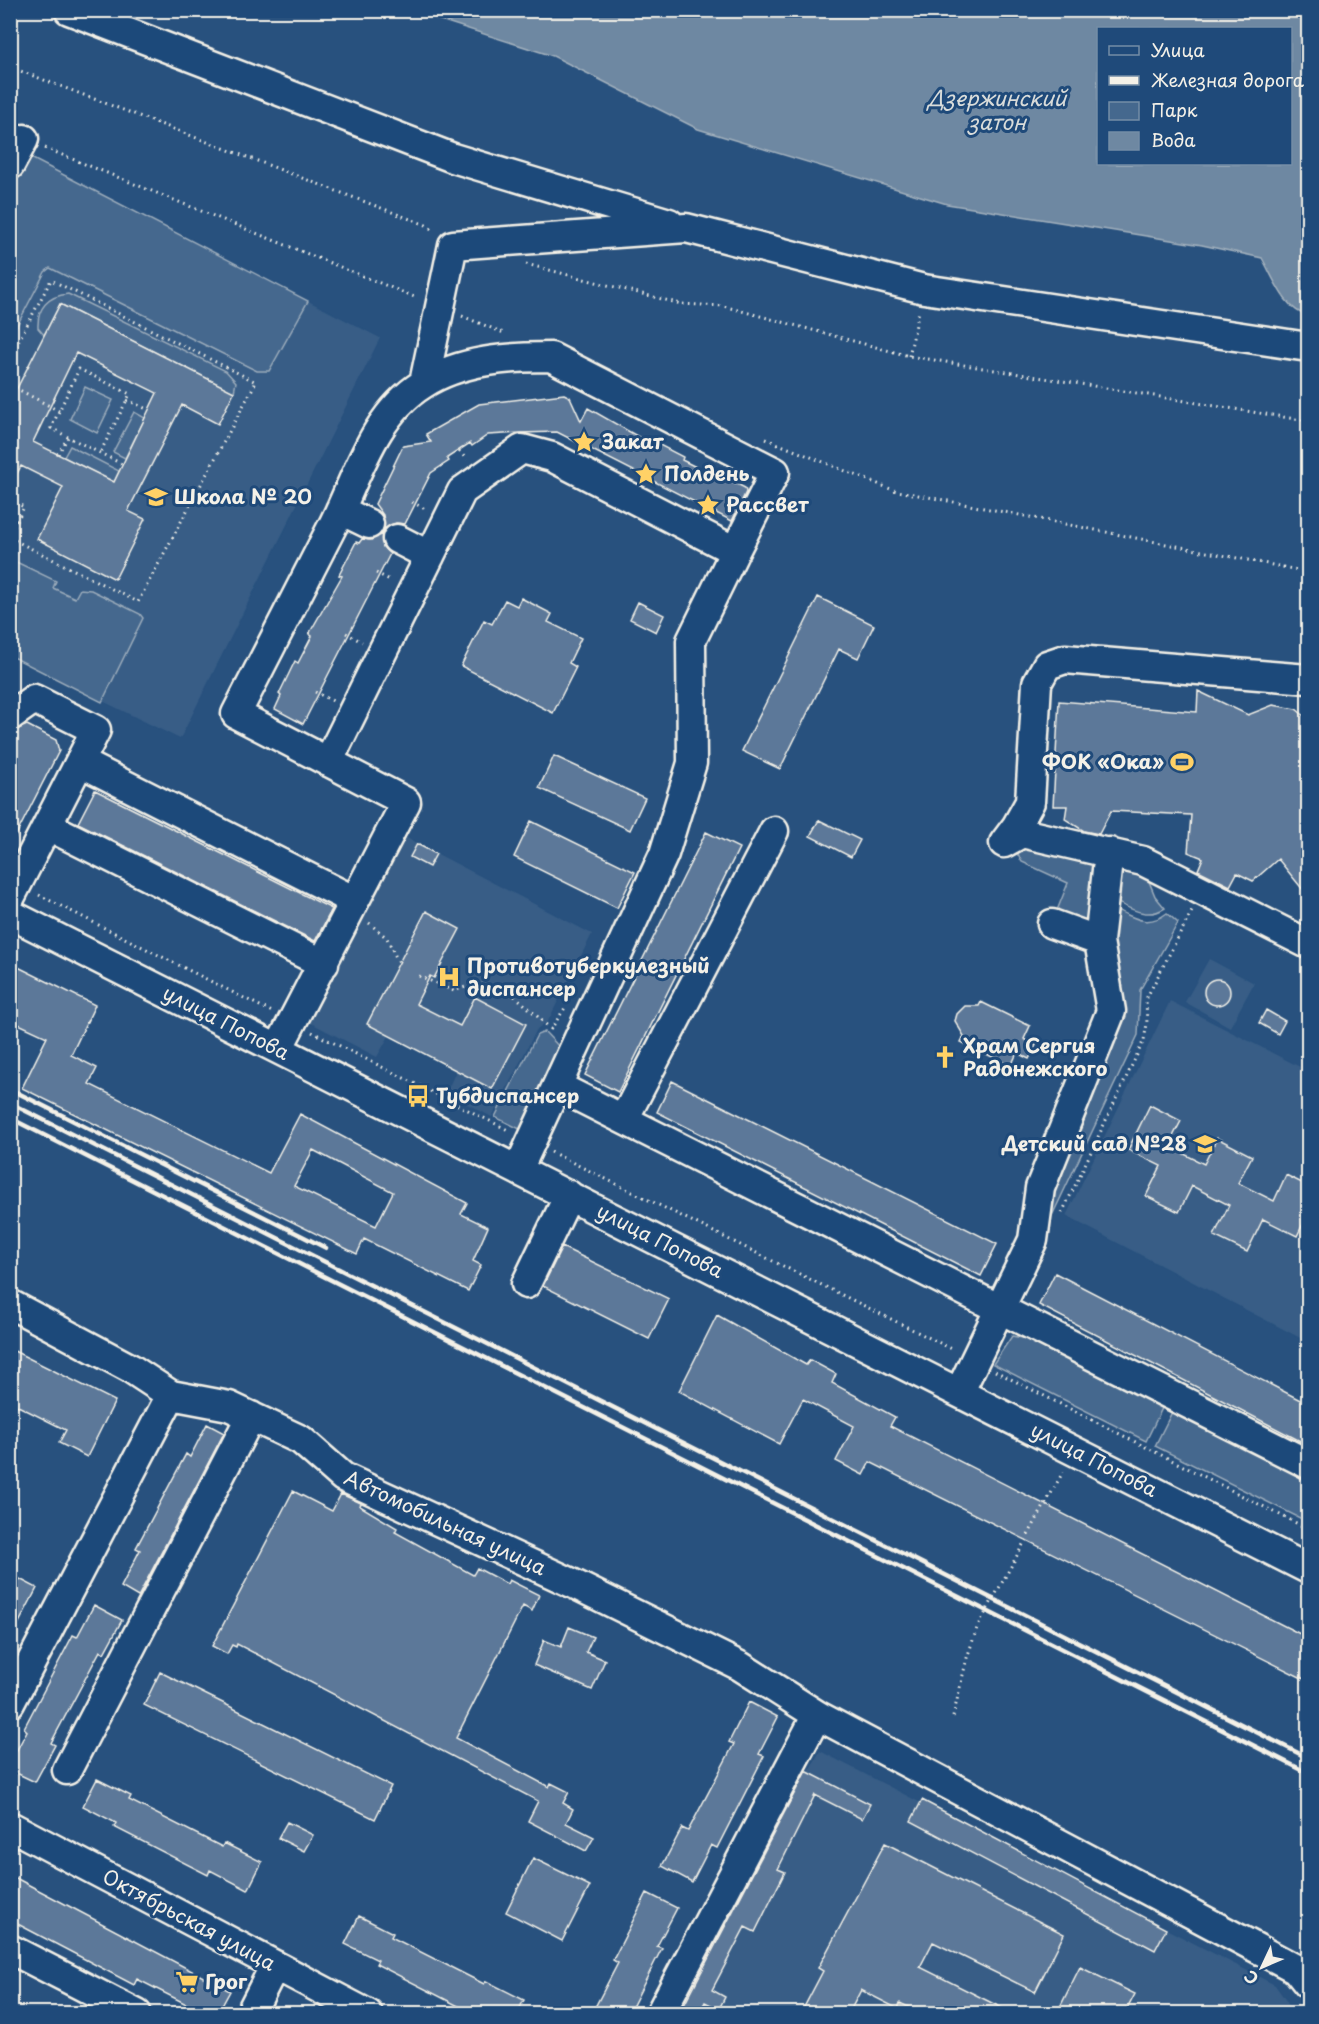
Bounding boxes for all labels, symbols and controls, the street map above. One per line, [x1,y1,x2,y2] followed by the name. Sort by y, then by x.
[1097,27,1292,165] legend
[1151,36,1205,63] text: Улица
[1151,66,1305,93] text: Железная дорога
[926,81,1069,137] water label: Дзержинский затон
[1151,96,1198,123] text: Парк
[1151,126,1196,153] text: Вода
[601,426,664,456] place label: Закат
[571,429,597,455] place icon: Закат
[664,458,749,488] place label: Полдень
[633,461,659,487] place icon: Полдень
[174,481,312,511] place label: Школа № 20
[143,484,169,510] school or university icon: Школа № 20
[726,489,809,519] place label: Рассвет
[695,492,721,518] place icon: Рассвет
[1042,746,1164,776] place label: ФОК «Ока»
[1169,749,1195,775] sports icon: ФОК «Ока»
[467,950,710,1003] place label: Противотуберкулезный диспансер
[436,964,462,990] hospital icon: Противотуберкулезный диспансер
[158,977,296,1067] street label: улица Попова
[963,1030,1108,1083] place label: Храм Сергия Радонежского
[932,1044,958,1070] church icon: Храм Сергия Радонежского
[436,1080,579,1110] place label: Тубдиспансер
[405,1083,431,1109] bus stop icon: Тубдиспансер
[1001,1128,1187,1158] place label: Детский сад №28
[1192,1131,1218,1157] school or university icon: Детский сад №28
[592,1195,730,1285] street label: улица Попова
[1026,1414,1164,1504] street label: улица Попова
[339,1462,552,1582] street label: Автомобильная улица
[98,1861,282,1978] street label: Октябрьская улица
[1232,1937,1292,1997] north arrow
[1238,1965,1263,1991] text: С
[205,1966,248,1996] place label: Грог
[174,1969,200,1995] supermarket icon: Грог

